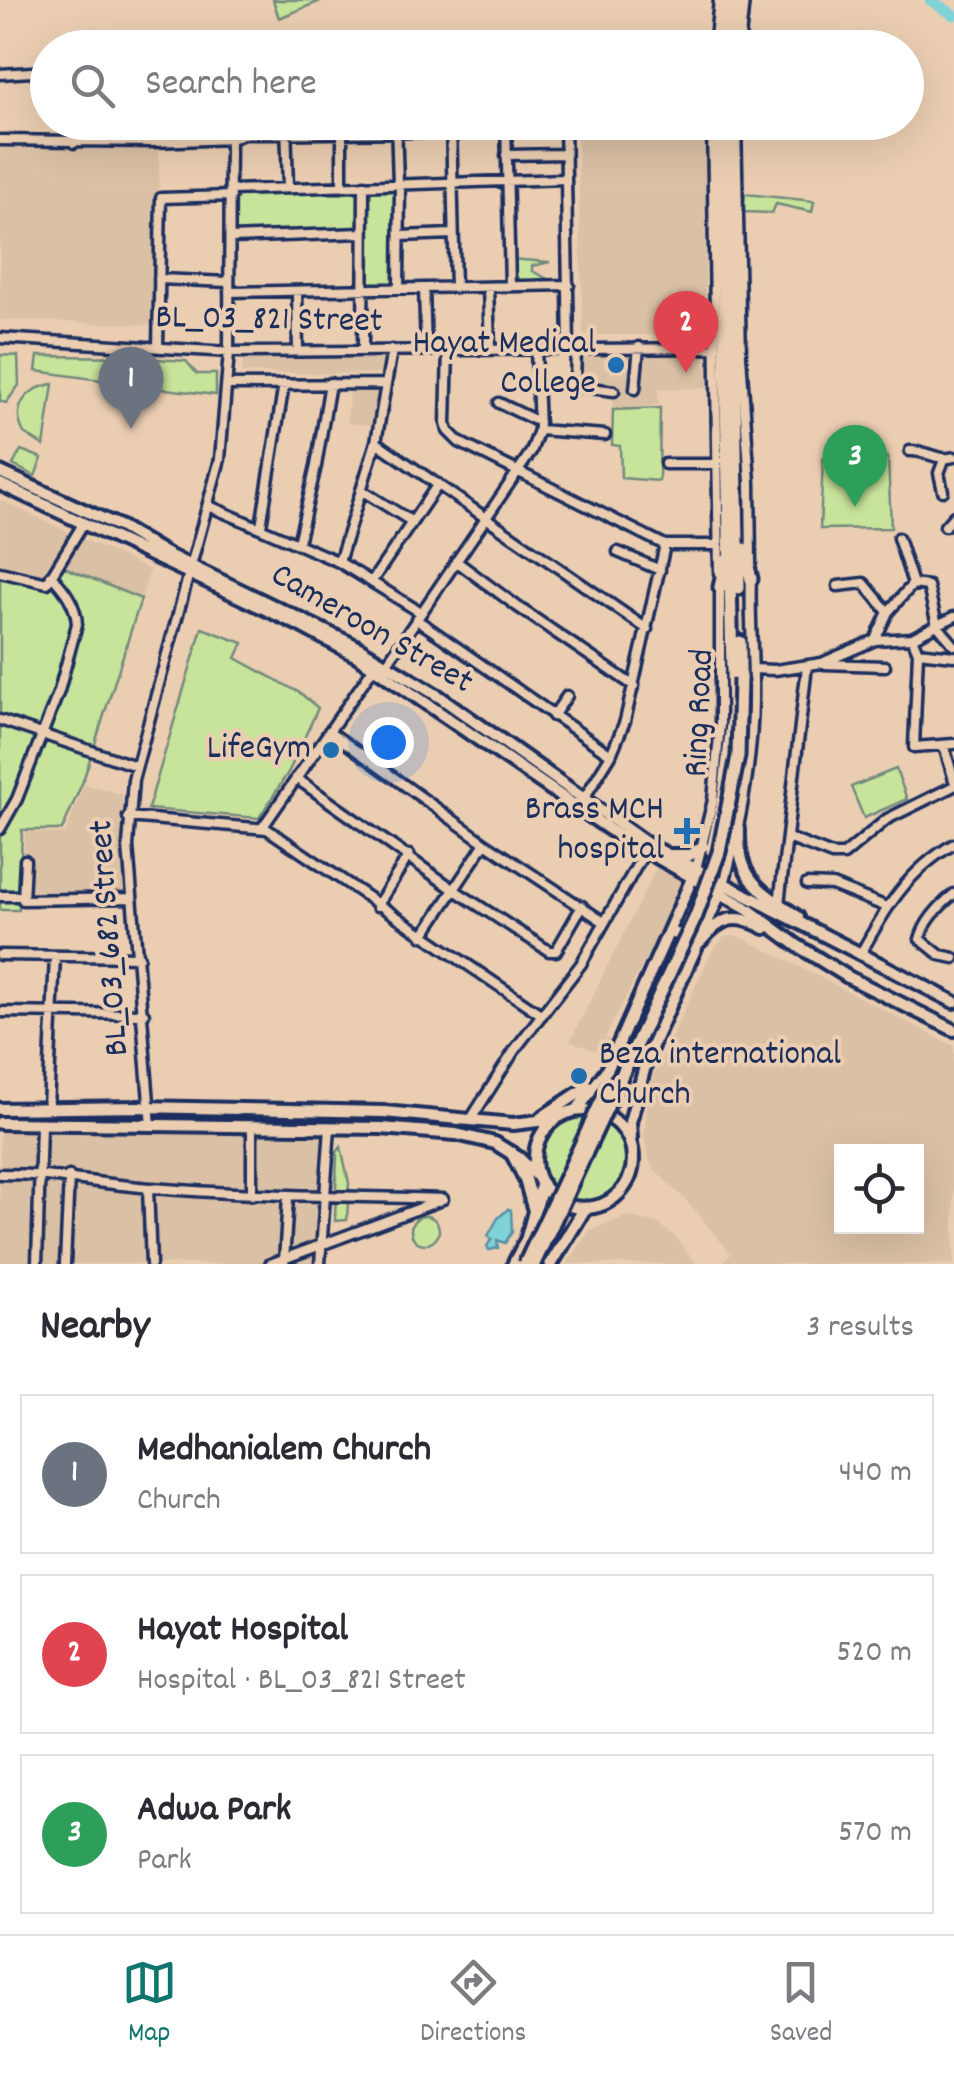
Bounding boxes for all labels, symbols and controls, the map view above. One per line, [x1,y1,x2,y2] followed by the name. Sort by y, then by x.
[30,30,924,140] search box
[65,58,120,113] icon: search
[145,58,317,113] text: Search here
[654,290,718,373] pin: 2
[155,294,383,348] street label: BL_03_821 Street
[413,320,596,410] place label: Hayat Medical College
[98,346,164,429] pin: 1
[605,354,627,376] marker: Hayat Medical College
[822,424,888,507] pin: 3
[260,552,482,708] street label: Cameroon Street
[673,648,729,778] street label: Ring Road
[363,717,414,768] your location
[207,725,311,775] place label: LifeGym
[320,739,342,761] marker: LifeGym
[525,786,664,876] place label: Brass MCH hospital
[78,818,144,1058] street label: BL_03_682 Street
[674,818,700,844] marker: Brass MCH hospital
[599,1031,841,1121] place label: Beza international Church
[568,1065,590,1087] marker: Beza international Church
[834,1144,924,1234] map controls
[834,1144,924,1234] button: locate
[40,1299,150,1359] text: Nearby
[806,1306,914,1352] text: 3 results
[137,1424,431,1479] text: Medhanialem Church
[71,1451,78,1497] text: 1
[839,1451,912,1497] text: 440 m
[137,1479,221,1525] text: Church
[137,1604,348,1659] text: Hayat Hospital
[68,1631,81,1677] text: 2
[836,1631,912,1677] text: 520 m
[137,1659,466,1705] text: Hospital · BL_03_821 Street
[137,1784,291,1839] text: Adwa Park
[67,1811,82,1857] text: 3
[838,1811,912,1857] text: 570 m
[137,1839,192,1885] text: Park
[122,1955,177,2055] tab: Map
[420,1955,526,2055] tab: Directions
[770,1955,832,2055] tab: Saved

